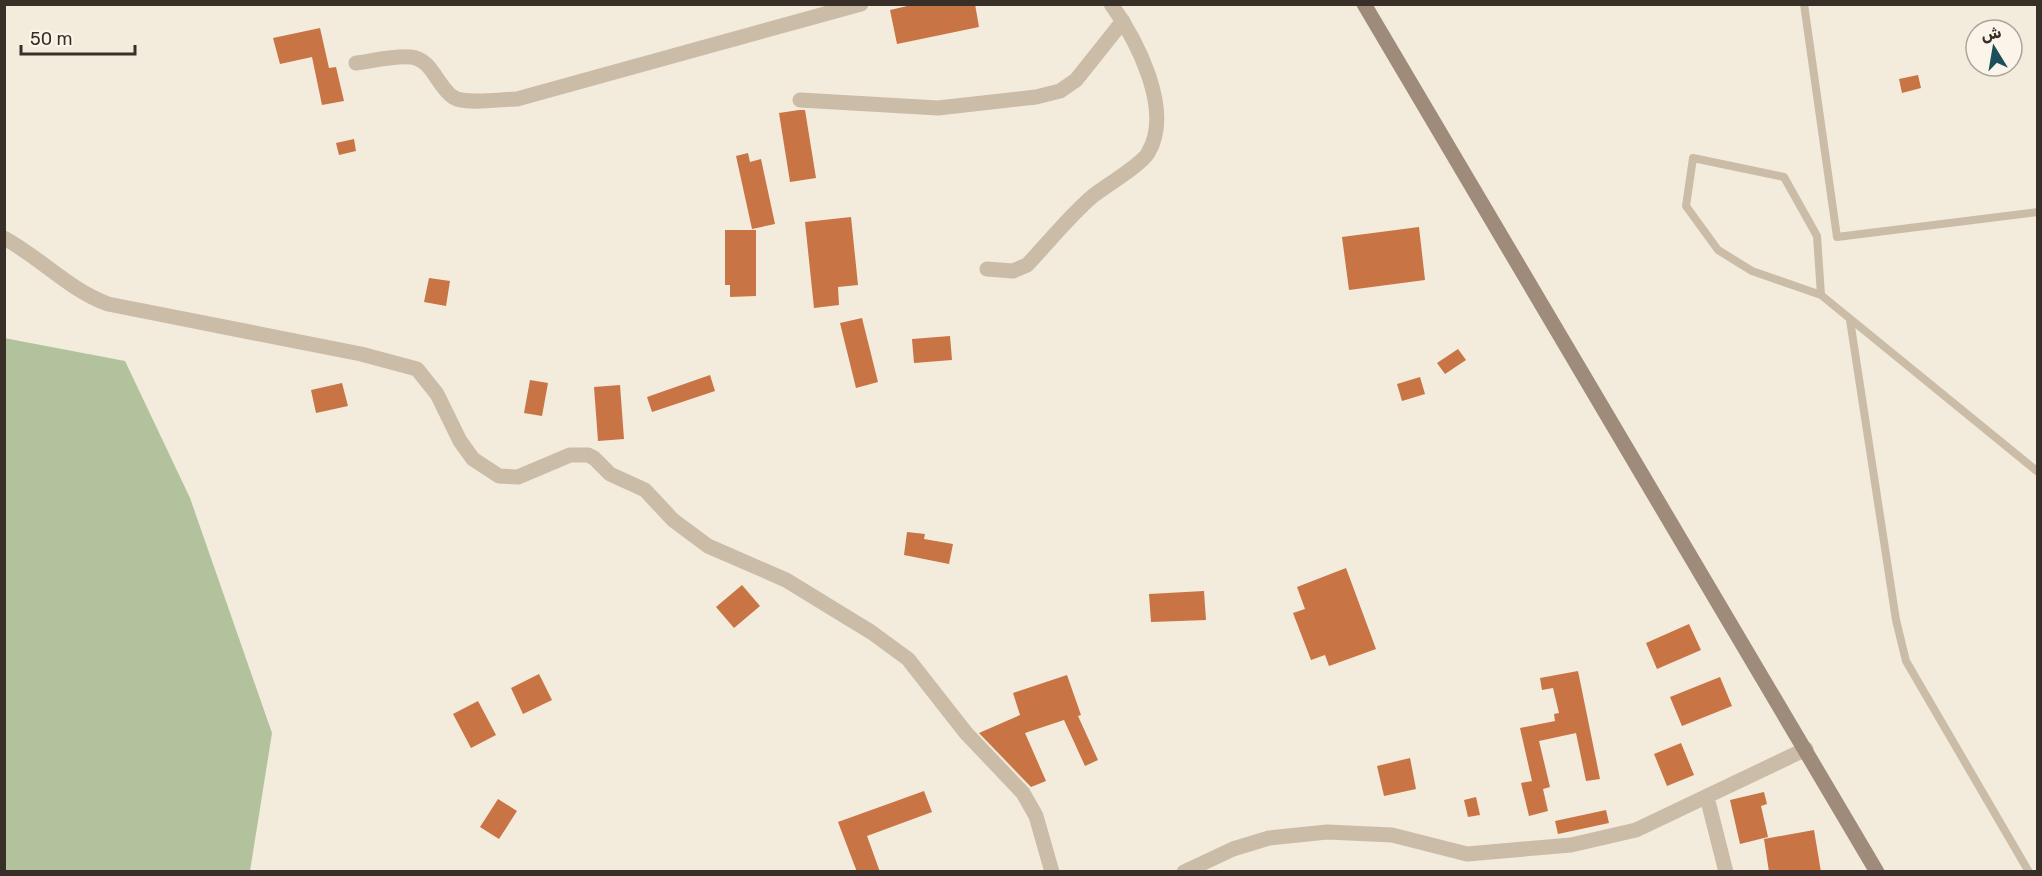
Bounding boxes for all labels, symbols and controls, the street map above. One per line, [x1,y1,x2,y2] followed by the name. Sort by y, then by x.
[21,18,135,56] scale bar
[1964,18,2024,78] north arrow
[1979,23,2003,45] text: ش
[30,28,73,50] text: 50 m

